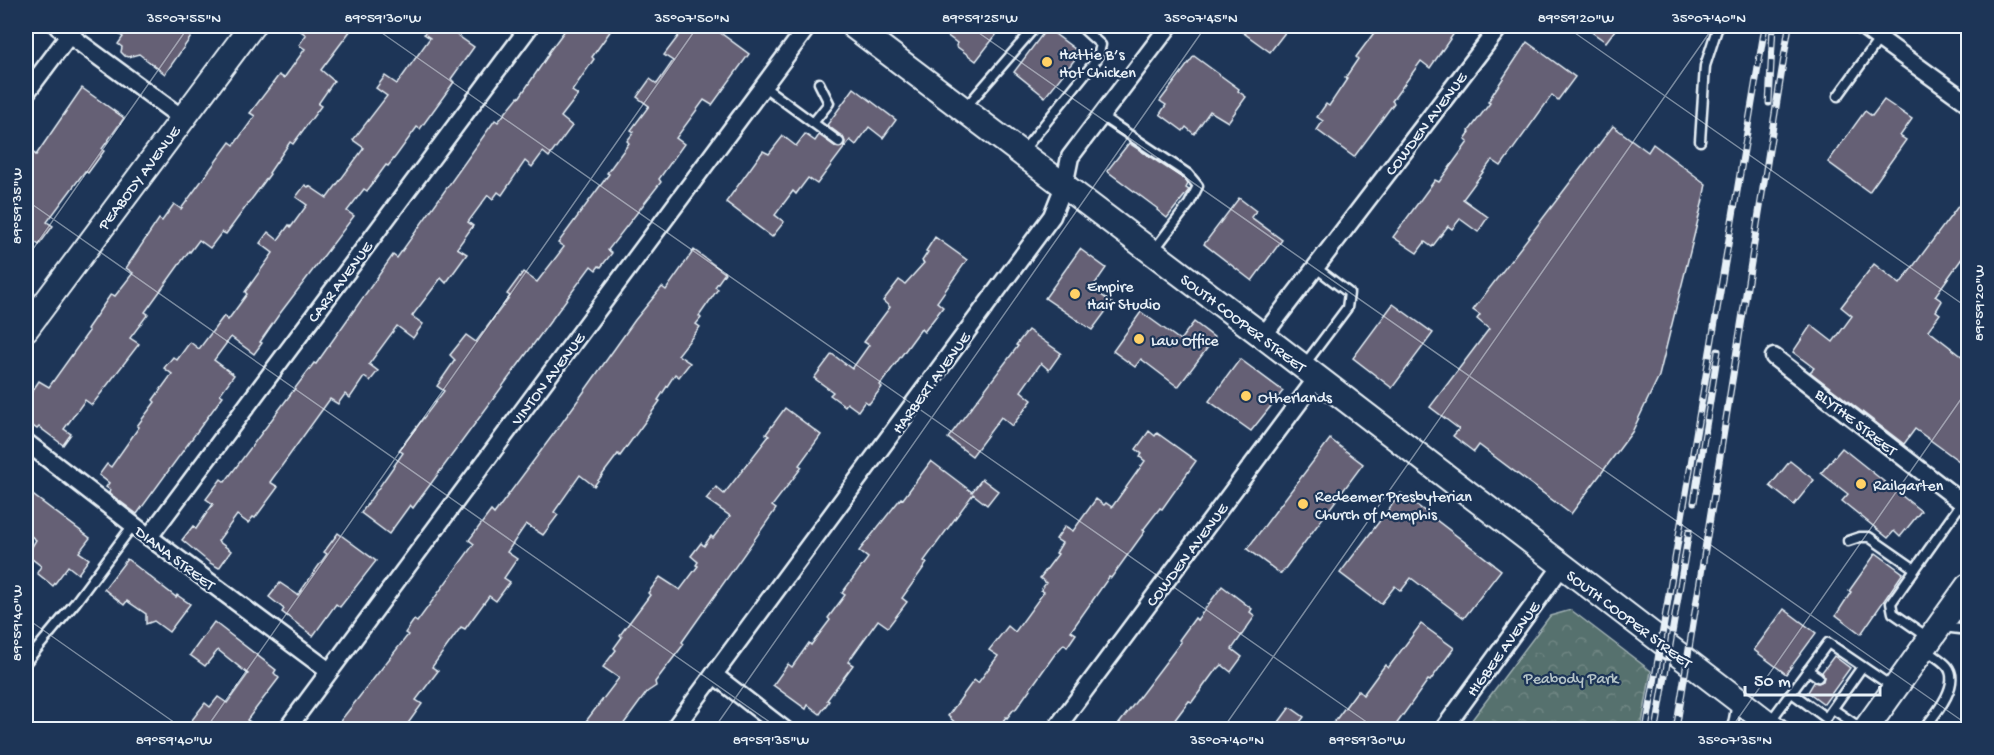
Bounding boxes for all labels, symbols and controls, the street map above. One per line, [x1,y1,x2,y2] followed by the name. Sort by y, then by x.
[146,10,221,28] text: 35°07'55"N
[345,10,422,28] text: 89°59'30"W
[654,10,730,28] text: 35°07'50"N
[942,10,1018,28] text: 89°59'25"W
[1163,10,1238,28] text: 35°07'45"N
[1538,10,1615,28] text: 89°59'20"W
[1671,10,1746,28] text: 35°07'40"N
[1059,47,1136,84] place label: Hattie B’s Hot Chicken
[1040,55,1054,69] marker: Hattie B’s Hot Chicken
[1383,69,1473,181] street label: COWDEN AVENUE
[95,122,187,236] street label: PEABODY AVENUE
[9,168,27,244] text: 89°59'35"W
[305,238,379,327] street label: CARR AVENUE
[1971,264,1989,341] text: 89°59'20"W
[1175,271,1309,379] street label: SOUTH COOPER STREET
[1087,279,1161,316] place label: Empire Hair Studio
[1068,287,1082,301] marker: Empire Hair Studio
[508,329,591,431] street label: VINTON AVENUE
[889,329,977,439] street label: HARBERT AVENUE
[1132,332,1146,346] marker: Law Office
[1151,333,1219,352] place label: Law Office
[1809,385,1900,462] street label: BLYTHE STREET
[1239,389,1253,403] marker: Otherlands
[1258,390,1333,409] place label: Otherlands
[1854,477,1868,491] marker: Railgarten
[1873,478,1944,497] place label: Railgarten
[1315,489,1472,526] place label: Redeemer Presbyterian Church of Memphis
[1296,497,1310,511] marker: Redeemer Presbyterian Church of Memphis
[1144,500,1234,612] street label: COWDEN AVENUE
[129,523,218,597] street label: DIANA STREET
[1561,567,1695,675] street label: SOUTH COOPER STREET
[9,585,27,661] text: 89°59'40"W
[1464,598,1546,701] street label: HIGBEE AVENUE
[1745,659,1880,697] scale bar
[1523,671,1620,690] park label: Peabody Park
[1754,672,1791,693] text: 50 m
[136,732,212,750] text: 89°59'40"W
[733,732,809,750] text: 89°59'35"W
[1189,732,1264,750] text: 35°07'40"N
[1329,732,1406,750] text: 89°59'30"W
[1697,732,1772,750] text: 35°07'35"N

